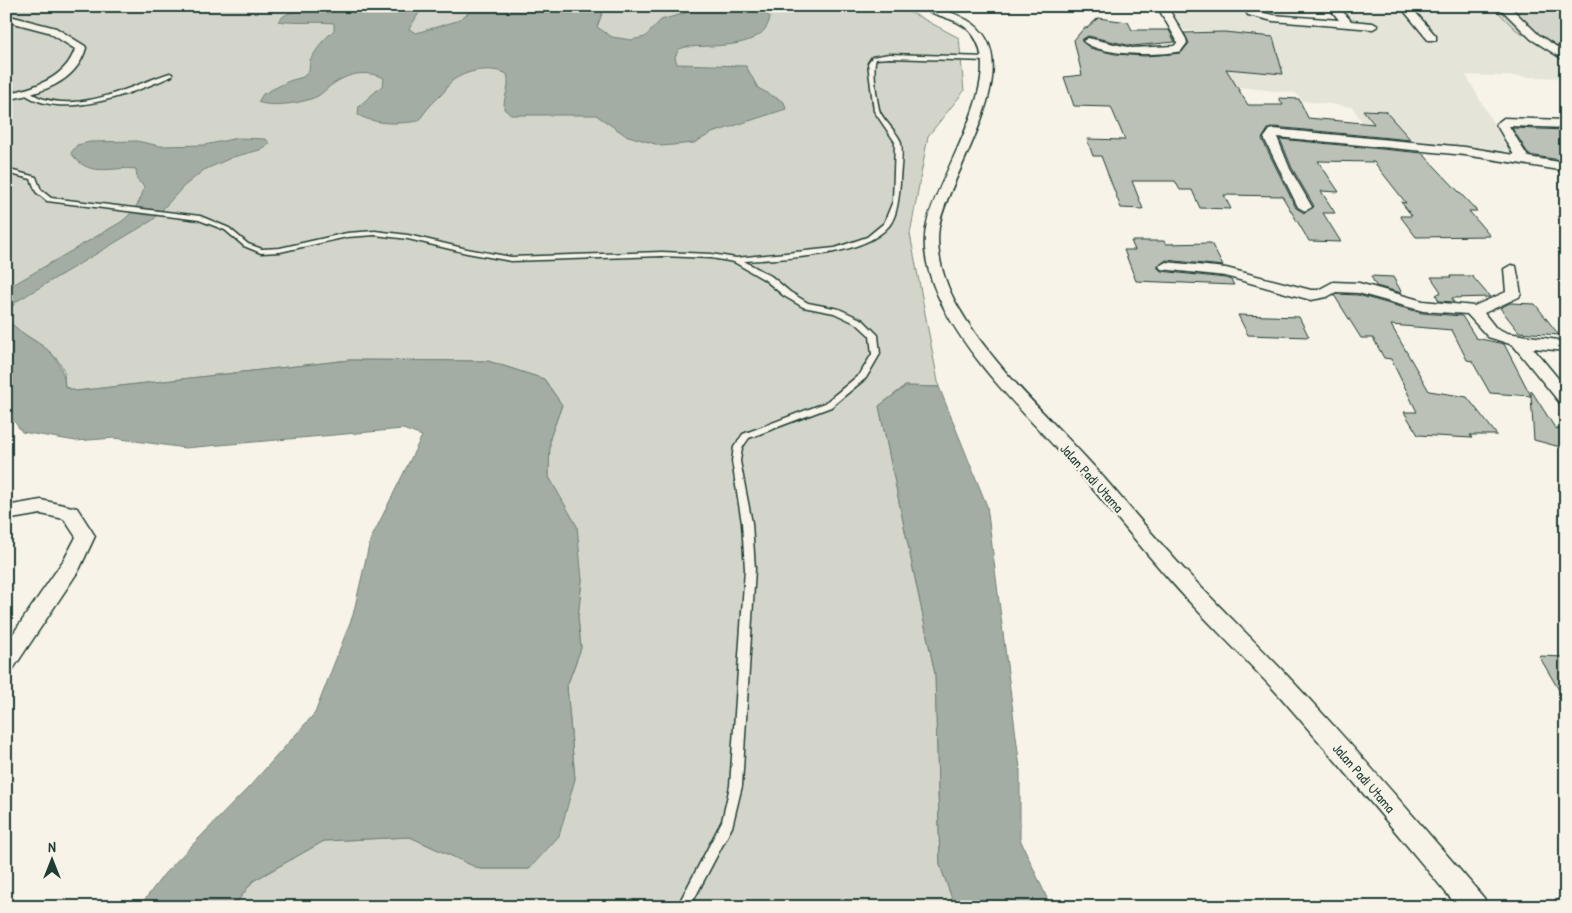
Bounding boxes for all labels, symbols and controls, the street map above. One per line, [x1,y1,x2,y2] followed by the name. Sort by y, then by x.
[1056,439,1129,517] street label: Jalan Padi Utama
[1329,739,1400,817] street label: Jalan Padi Utama
[28,836,78,886] north arrow
[48,837,56,856] text: N

